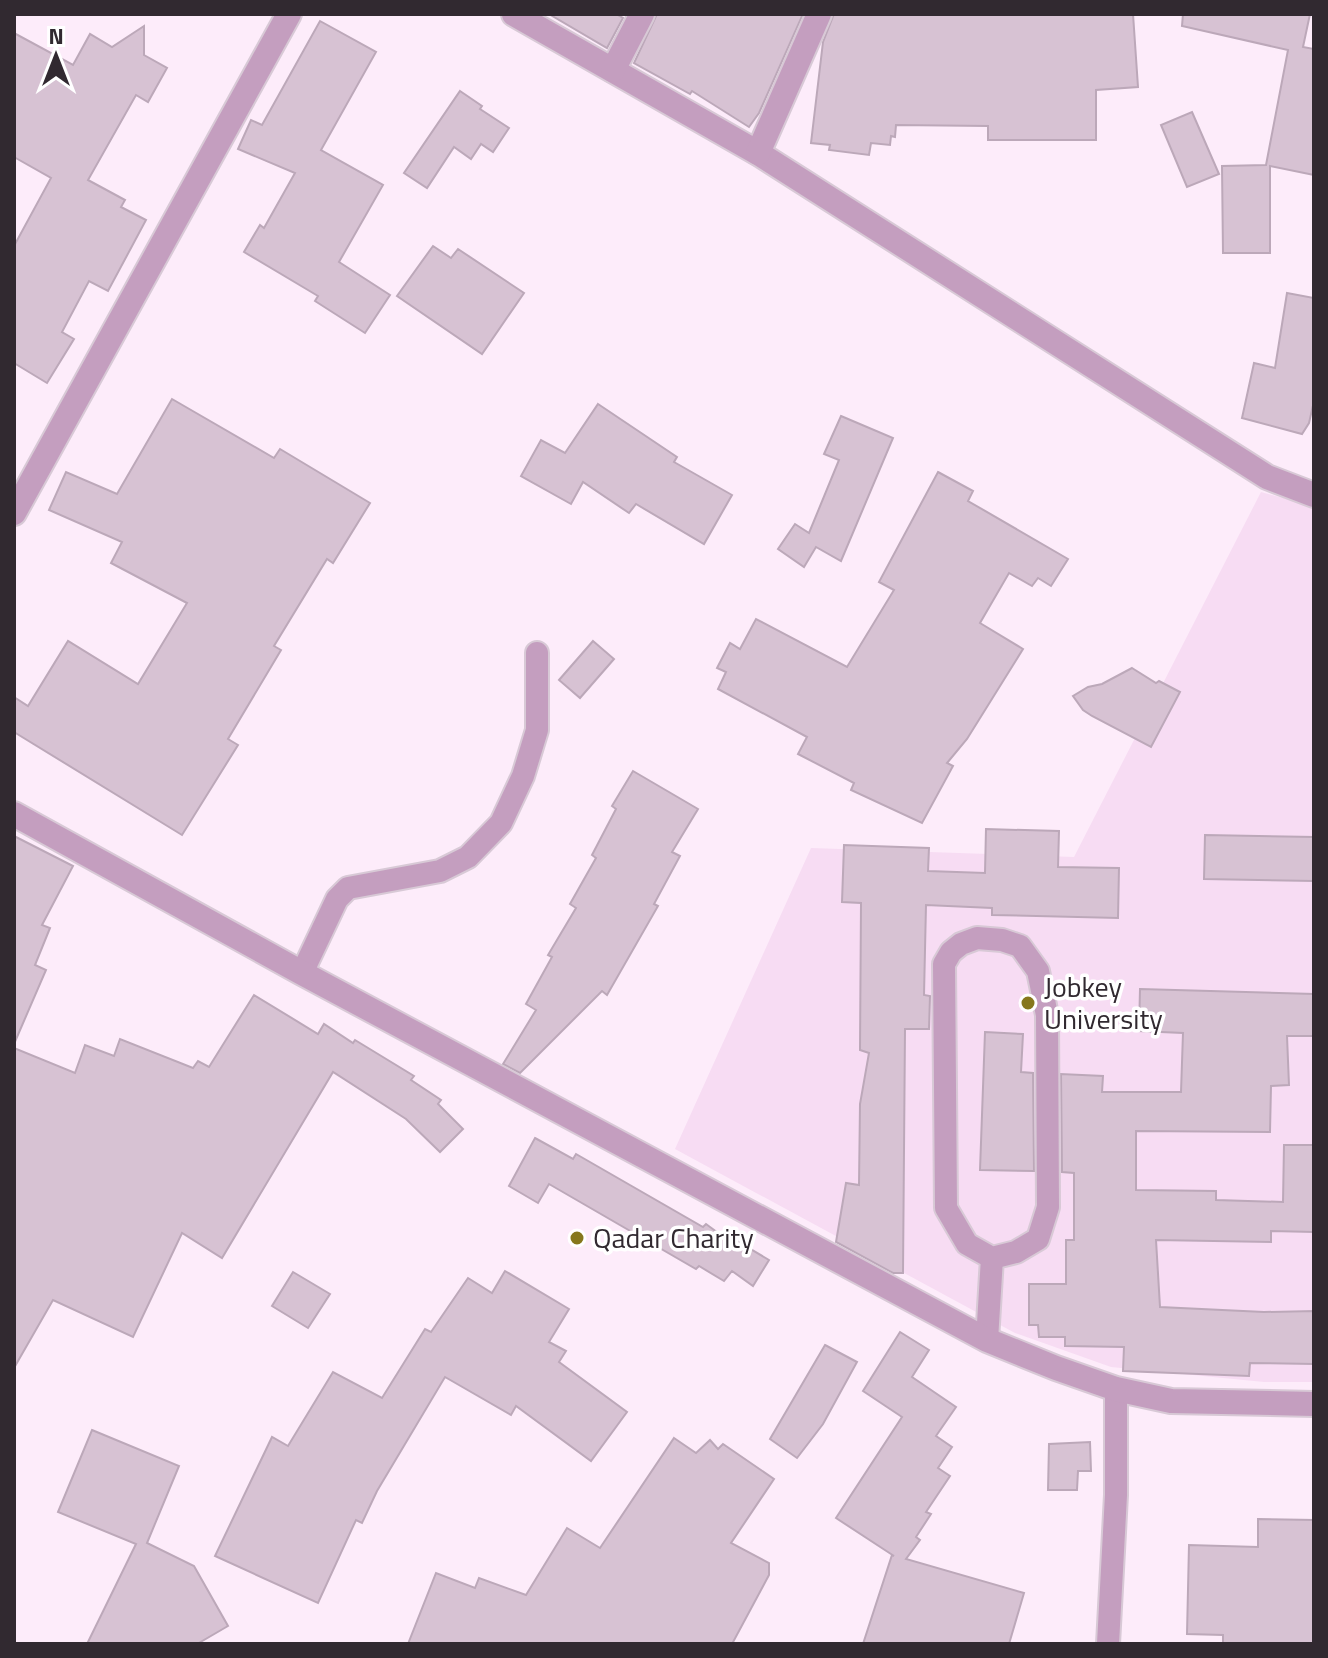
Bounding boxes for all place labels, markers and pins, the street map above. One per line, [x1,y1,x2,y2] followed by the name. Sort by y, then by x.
[1044,965,1163,1040] place label: Jobkey University
[1019,994,1037,1012] marker: Jobkey University
[593,1216,754,1259] place label: Qadar Charity
[568,1229,586,1247] marker: Qadar Charity

